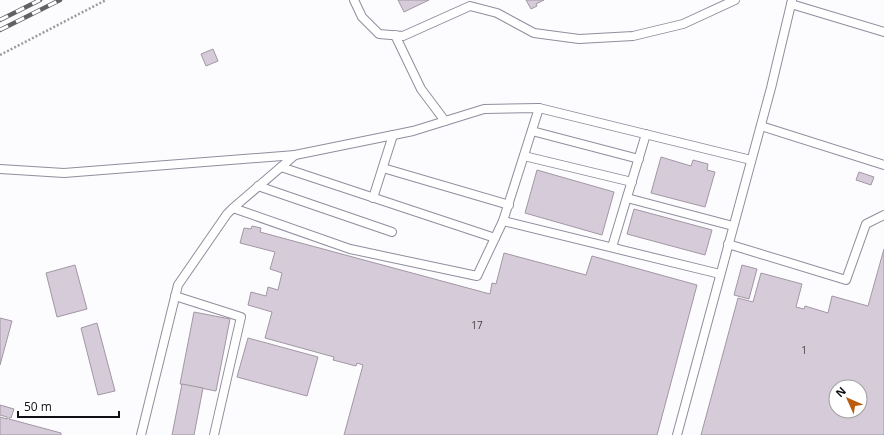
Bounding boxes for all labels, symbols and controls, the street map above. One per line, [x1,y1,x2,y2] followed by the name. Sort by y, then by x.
[471,318,483,332] house number: 17
[801,343,807,357] house number: 1
[828,379,868,419] north arrow
[832,383,849,400] text: N
[18,393,119,419] scale bar
[24,398,52,415] text: 50 m

